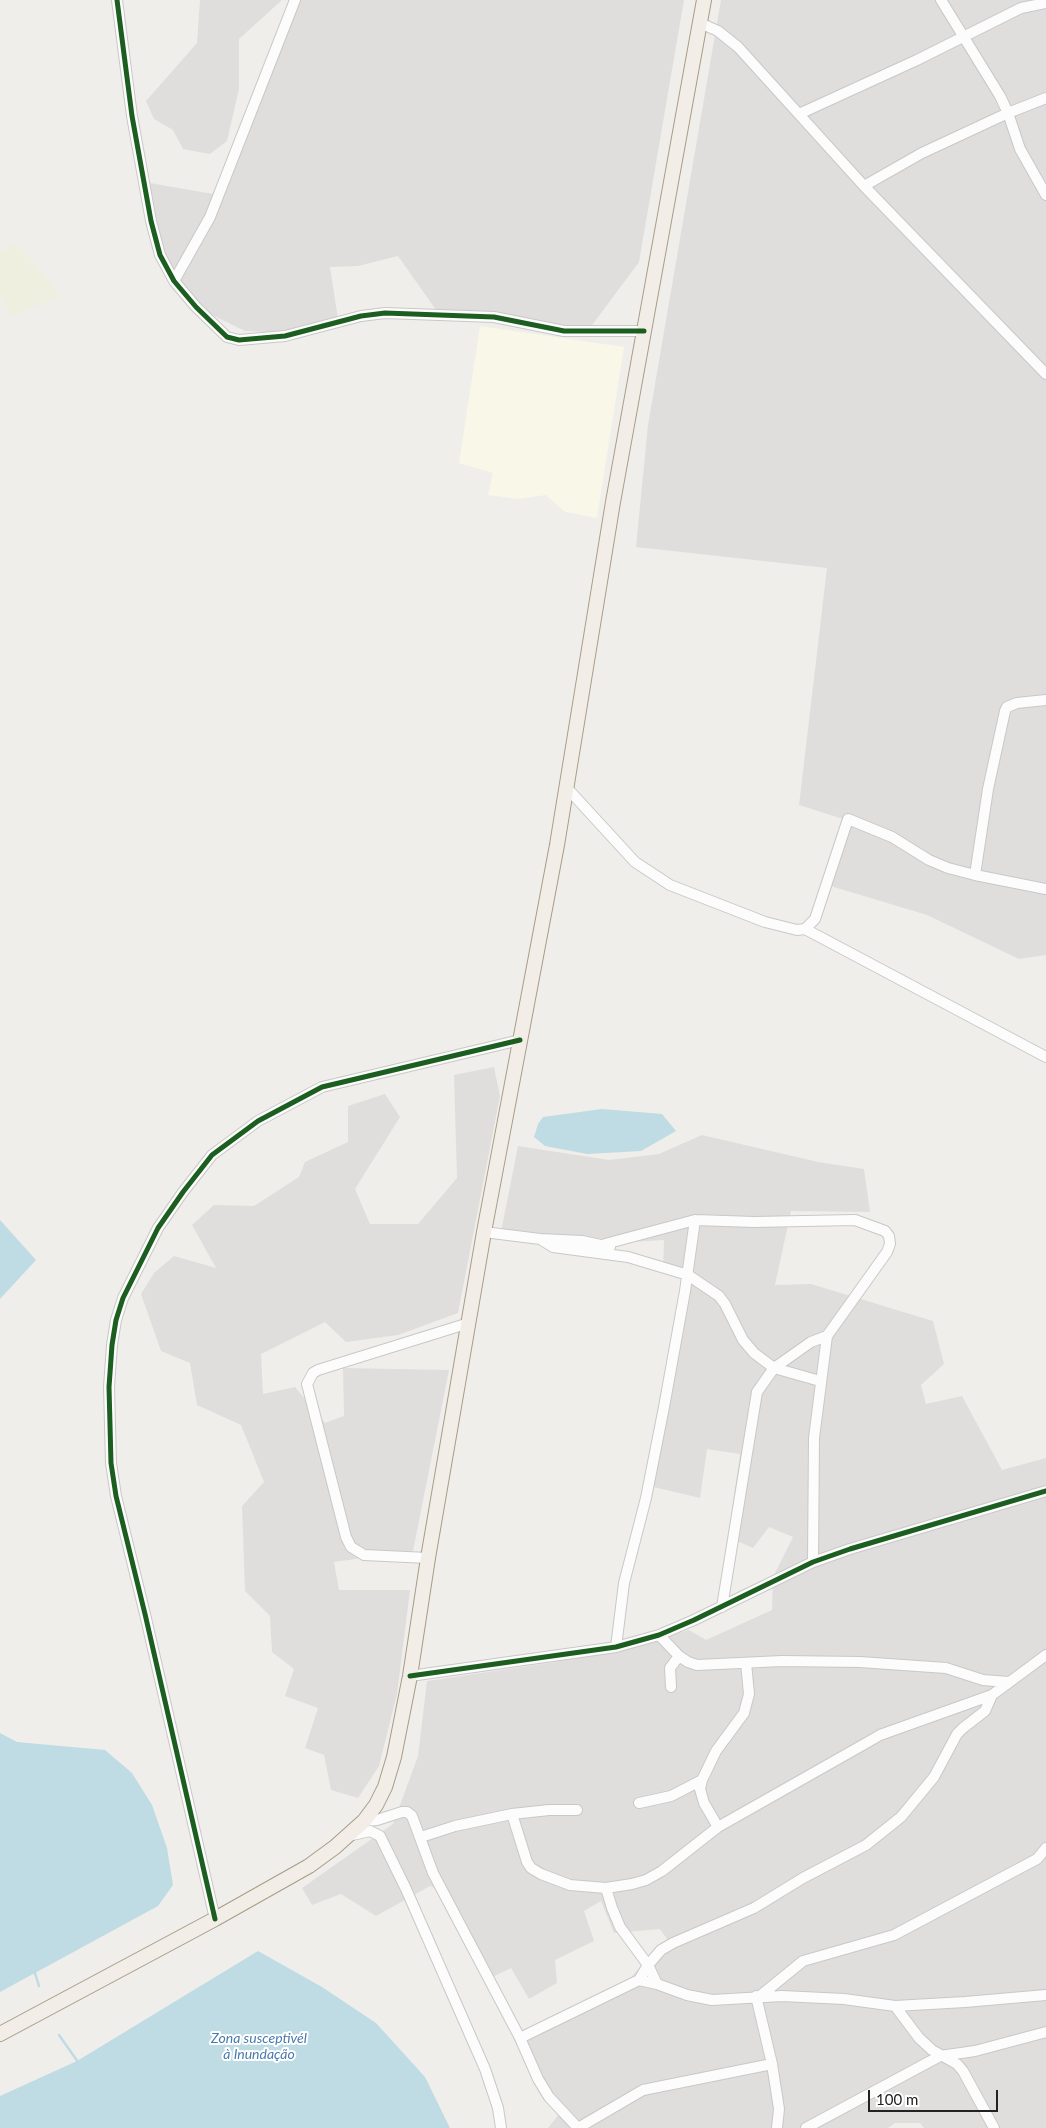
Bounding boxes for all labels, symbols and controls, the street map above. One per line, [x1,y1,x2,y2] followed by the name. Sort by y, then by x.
[211,2030,307,2062] water label: Zona susceptivél à Inundação
[871,2080,1001,2112] scale bar
[876,2090,918,2108] text: 100 m

